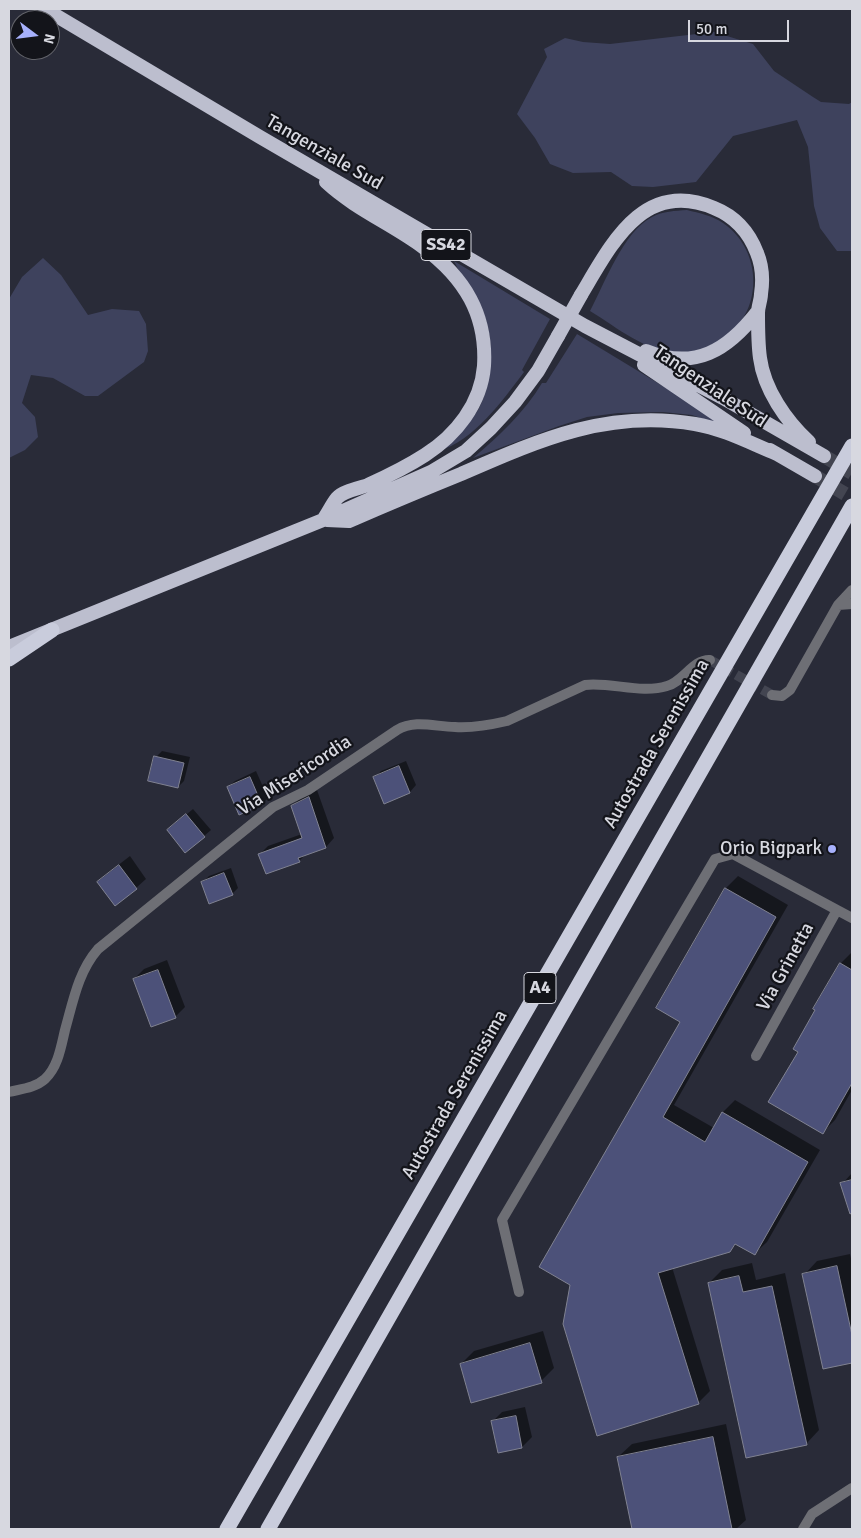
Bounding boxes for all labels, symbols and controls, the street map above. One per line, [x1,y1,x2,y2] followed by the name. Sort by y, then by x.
[10,10,60,60] north arrow
[691,10,792,42] scale bar
[696,20,727,38] text: 50 m
[40,32,58,46] text: N
[261,110,387,196] street label: Tangenziale Sud
[421,230,471,260] road number: SS42
[649,341,771,433] street label: Tangenziale Sud
[599,655,715,833] street label: Autostrada Serenissima
[234,731,356,821] street label: Via Misericordia
[720,838,822,860] place label: Orio Bigpark
[826,843,838,855] marker: Orio Bigpark
[752,919,820,1015] street label: Via Grinetta
[524,972,556,1004] road number: A4
[397,1006,513,1184] street label: Autostrada Serenissima

